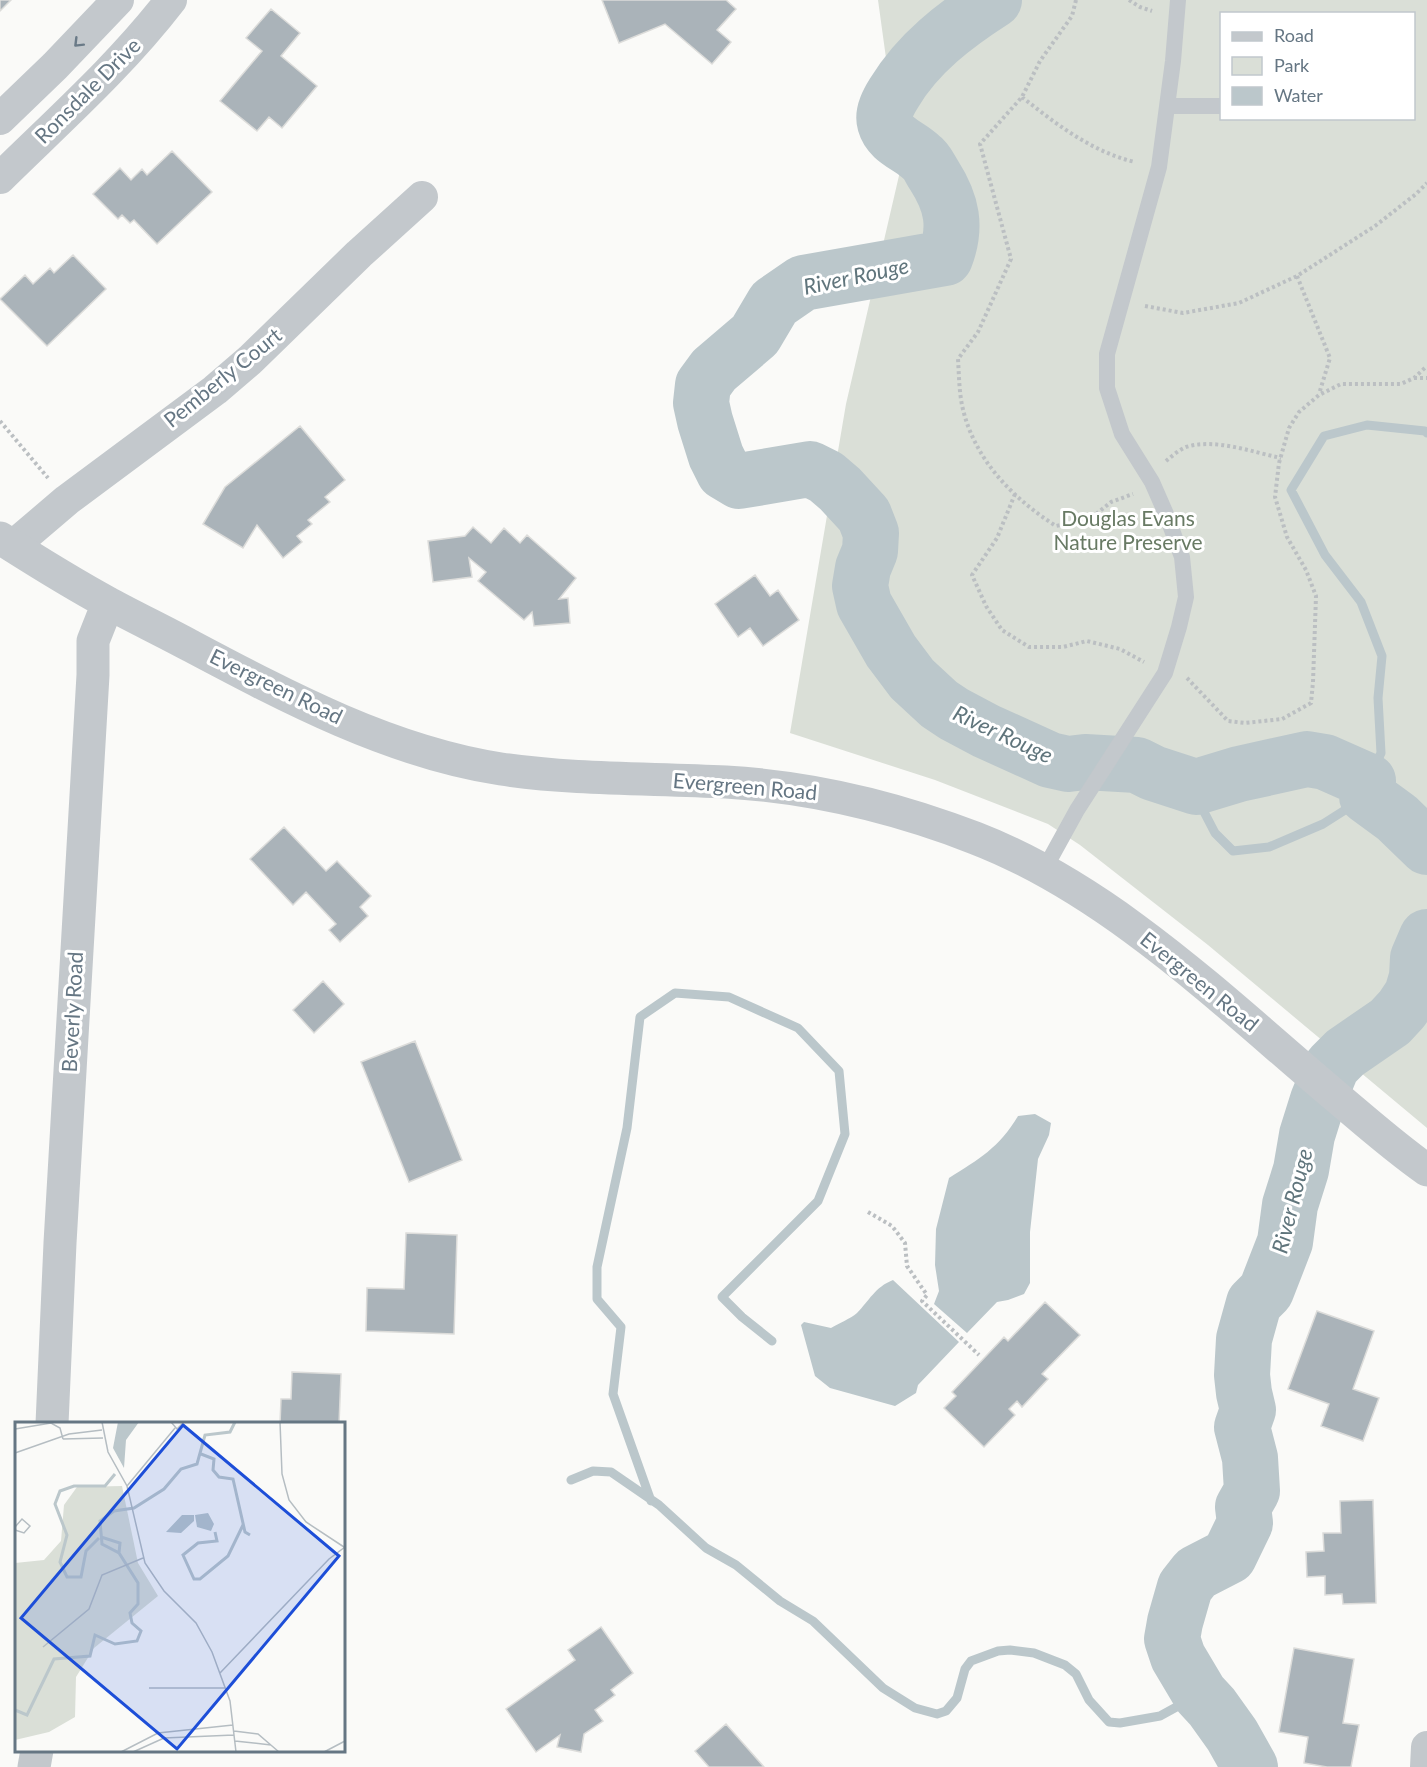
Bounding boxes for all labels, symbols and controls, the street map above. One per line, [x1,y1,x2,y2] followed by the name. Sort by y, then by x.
[1220,12,1415,120] legend
[1274,24,1314,46] text: Road
[29,32,145,148] street label: Ronsdale Drive
[75,35,86,46] one-way arrow
[1274,54,1310,76] text: Park
[1274,84,1323,106] text: Water
[801,251,911,300] water label: River Rouge
[158,321,286,432] street label: Pemberly Court
[1053,505,1203,554] park label: Douglas Evans Nature Preserve
[206,643,347,729] street label: Evergreen Road
[949,699,1057,768] water label: River Rouge
[672,767,818,804] street label: Evergreen Road
[1136,926,1264,1036] street label: Evergreen Road
[56,951,87,1073] street label: Beverly Road
[1265,1146,1318,1256] water label: River Rouge
[15,1422,345,1752] inset map

